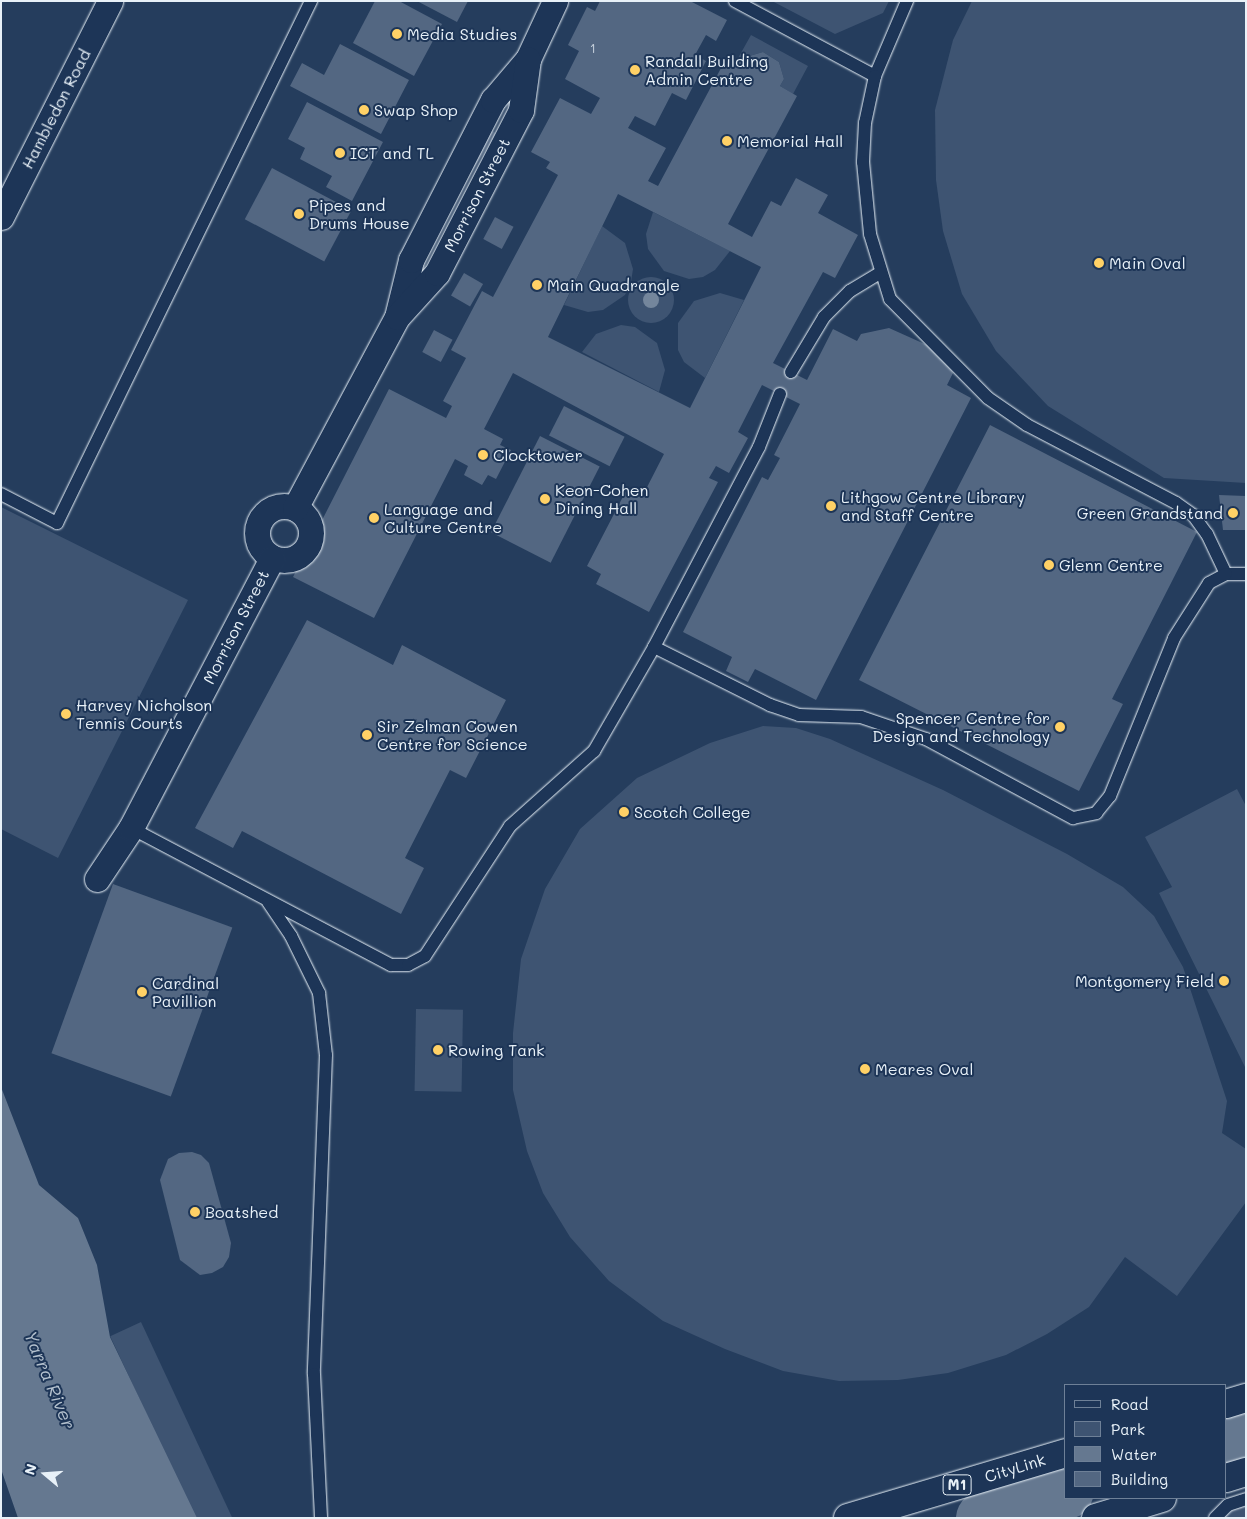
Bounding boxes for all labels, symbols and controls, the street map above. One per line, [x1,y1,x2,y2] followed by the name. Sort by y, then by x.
[407,24,517,44] place label: Media Studies
[391,28,403,40] marker: Media Studies
[590,40,596,56] house number: 1
[18,46,94,172] street label: Hambledon Road
[645,51,768,89] place label: Randall Building Admin Centre
[629,64,641,76] marker: Randall Building Admin Centre
[374,100,458,120] place label: Swap Shop
[358,104,370,116] marker: Swap Shop
[737,131,843,151] place label: Memorial Hall
[440,135,514,255] street label: Morrison Street
[721,135,733,147] marker: Memorial Hall
[350,143,434,163] place label: ICT and TL
[334,147,346,159] marker: ICT and TL
[309,195,410,233] place label: Pipes and Drums House
[293,208,305,220] marker: Pipes and Drums House
[1109,253,1186,273] place label: Main Oval
[1093,257,1105,269] marker: Main Oval
[547,275,680,295] place label: Main Quadrangle
[531,279,543,291] marker: Main Quadrangle
[493,445,583,465] place label: Clocktower
[477,449,489,461] marker: Clocktower
[555,480,648,518] place label: Keon-Cohen Dining Hall
[841,487,1025,525] place label: Lithgow Centre Library and Staff Centre
[539,493,551,505] marker: Keon-Cohen Dining Hall
[384,499,502,537] place label: Language and Culture Centre
[825,500,837,512] marker: Lithgow Centre Library and Staff Centre
[1077,503,1223,523] place label: Green Grandstand
[1227,507,1239,519] marker: Green Grandstand
[368,512,380,524] marker: Language and Culture Centre
[1059,555,1163,575] place label: Glenn Centre
[1043,559,1055,571] marker: Glenn Centre
[199,567,273,687] street label: Morrison Street
[76,695,212,733] place label: Harvey Nicholson Tennis Courts
[60,708,72,720] marker: Harvey Nicholson Tennis Courts
[872,708,1050,746] place label: Spencer Centre for Design and Technology
[377,716,528,754] place label: Sir Zelman Cowen Centre for Science
[1054,721,1066,733] marker: Spencer Centre for Design and Technology
[361,729,373,741] marker: Sir Zelman Cowen Centre for Science
[634,802,751,822] place label: Scotch College
[618,806,630,818] marker: Scotch College
[1075,971,1214,991] place label: Montgomery Field
[152,973,219,1011] place label: Cardinal Pavillion
[1218,975,1230,987] marker: Montgomery Field
[136,986,148,998] marker: Cardinal Pavillion
[448,1040,545,1060] place label: Rowing Tank
[432,1044,444,1056] marker: Rowing Tank
[875,1059,974,1079] place label: Meares Oval
[859,1063,871,1075] marker: Meares Oval
[205,1202,278,1222] place label: Boatshed
[189,1206,201,1218] marker: Boatshed
[20,1328,80,1432] water label: Yarra River
[1064,1384,1227,1499] legend
[1111,1394,1148,1414] text: Road
[1111,1419,1145,1439] text: Park
[1111,1444,1157,1464] text: Water
[20,1449,70,1499] north arrow
[982,1450,1048,1486] street label: CityLink
[20,1461,41,1477] text: N
[1111,1469,1168,1489] text: Building
[942,1472,972,1498] road number: M1

